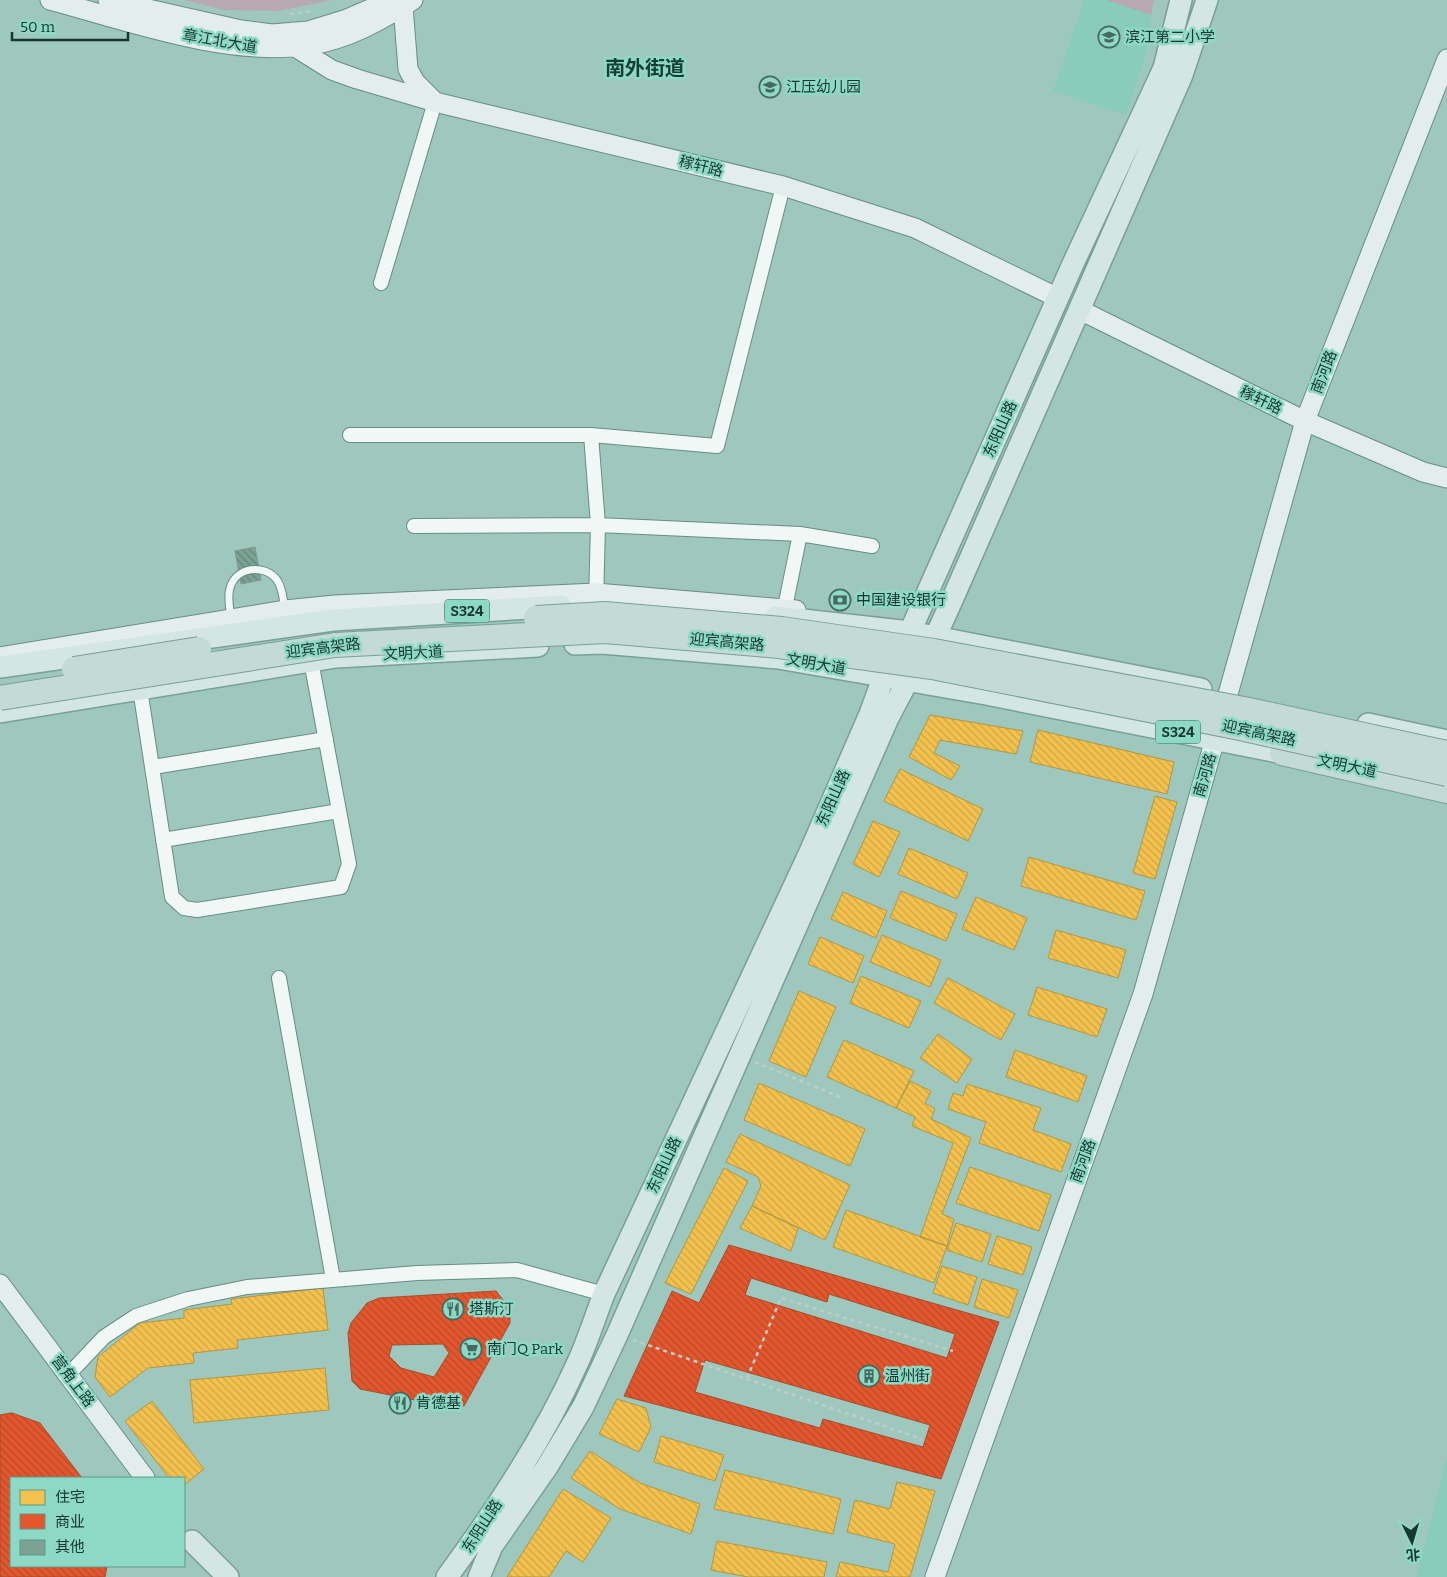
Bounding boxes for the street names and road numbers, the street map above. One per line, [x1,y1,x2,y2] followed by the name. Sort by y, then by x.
[181,26,259,56] street label: 章江北大道
[677,152,725,180] street label: 稼轩路
[1308,348,1340,396] street label: 南河路
[1237,382,1285,418] street label: 稼轩路
[980,398,1020,460] street label: 东阳山路
[444,600,490,622] road number: S324
[689,630,765,654] street label: 迎宾高架路
[285,634,361,662] street label: 迎宾高架路
[383,642,443,664] street label: 文明大道
[785,650,847,678] street label: 文明大道
[1220,716,1298,750] street label: 迎宾高架路
[1156,720,1200,744] road number: S324
[1190,751,1220,799] street label: 南河路
[1316,751,1378,781] street label: 文明大道
[813,767,853,829] street label: 东阳山路
[643,1134,685,1196] street label: 东阳山路
[1067,1137,1099,1185] street label: 南河路
[48,1352,98,1410] street label: 营角上路
[458,1496,506,1556] street label: 东阳山路

